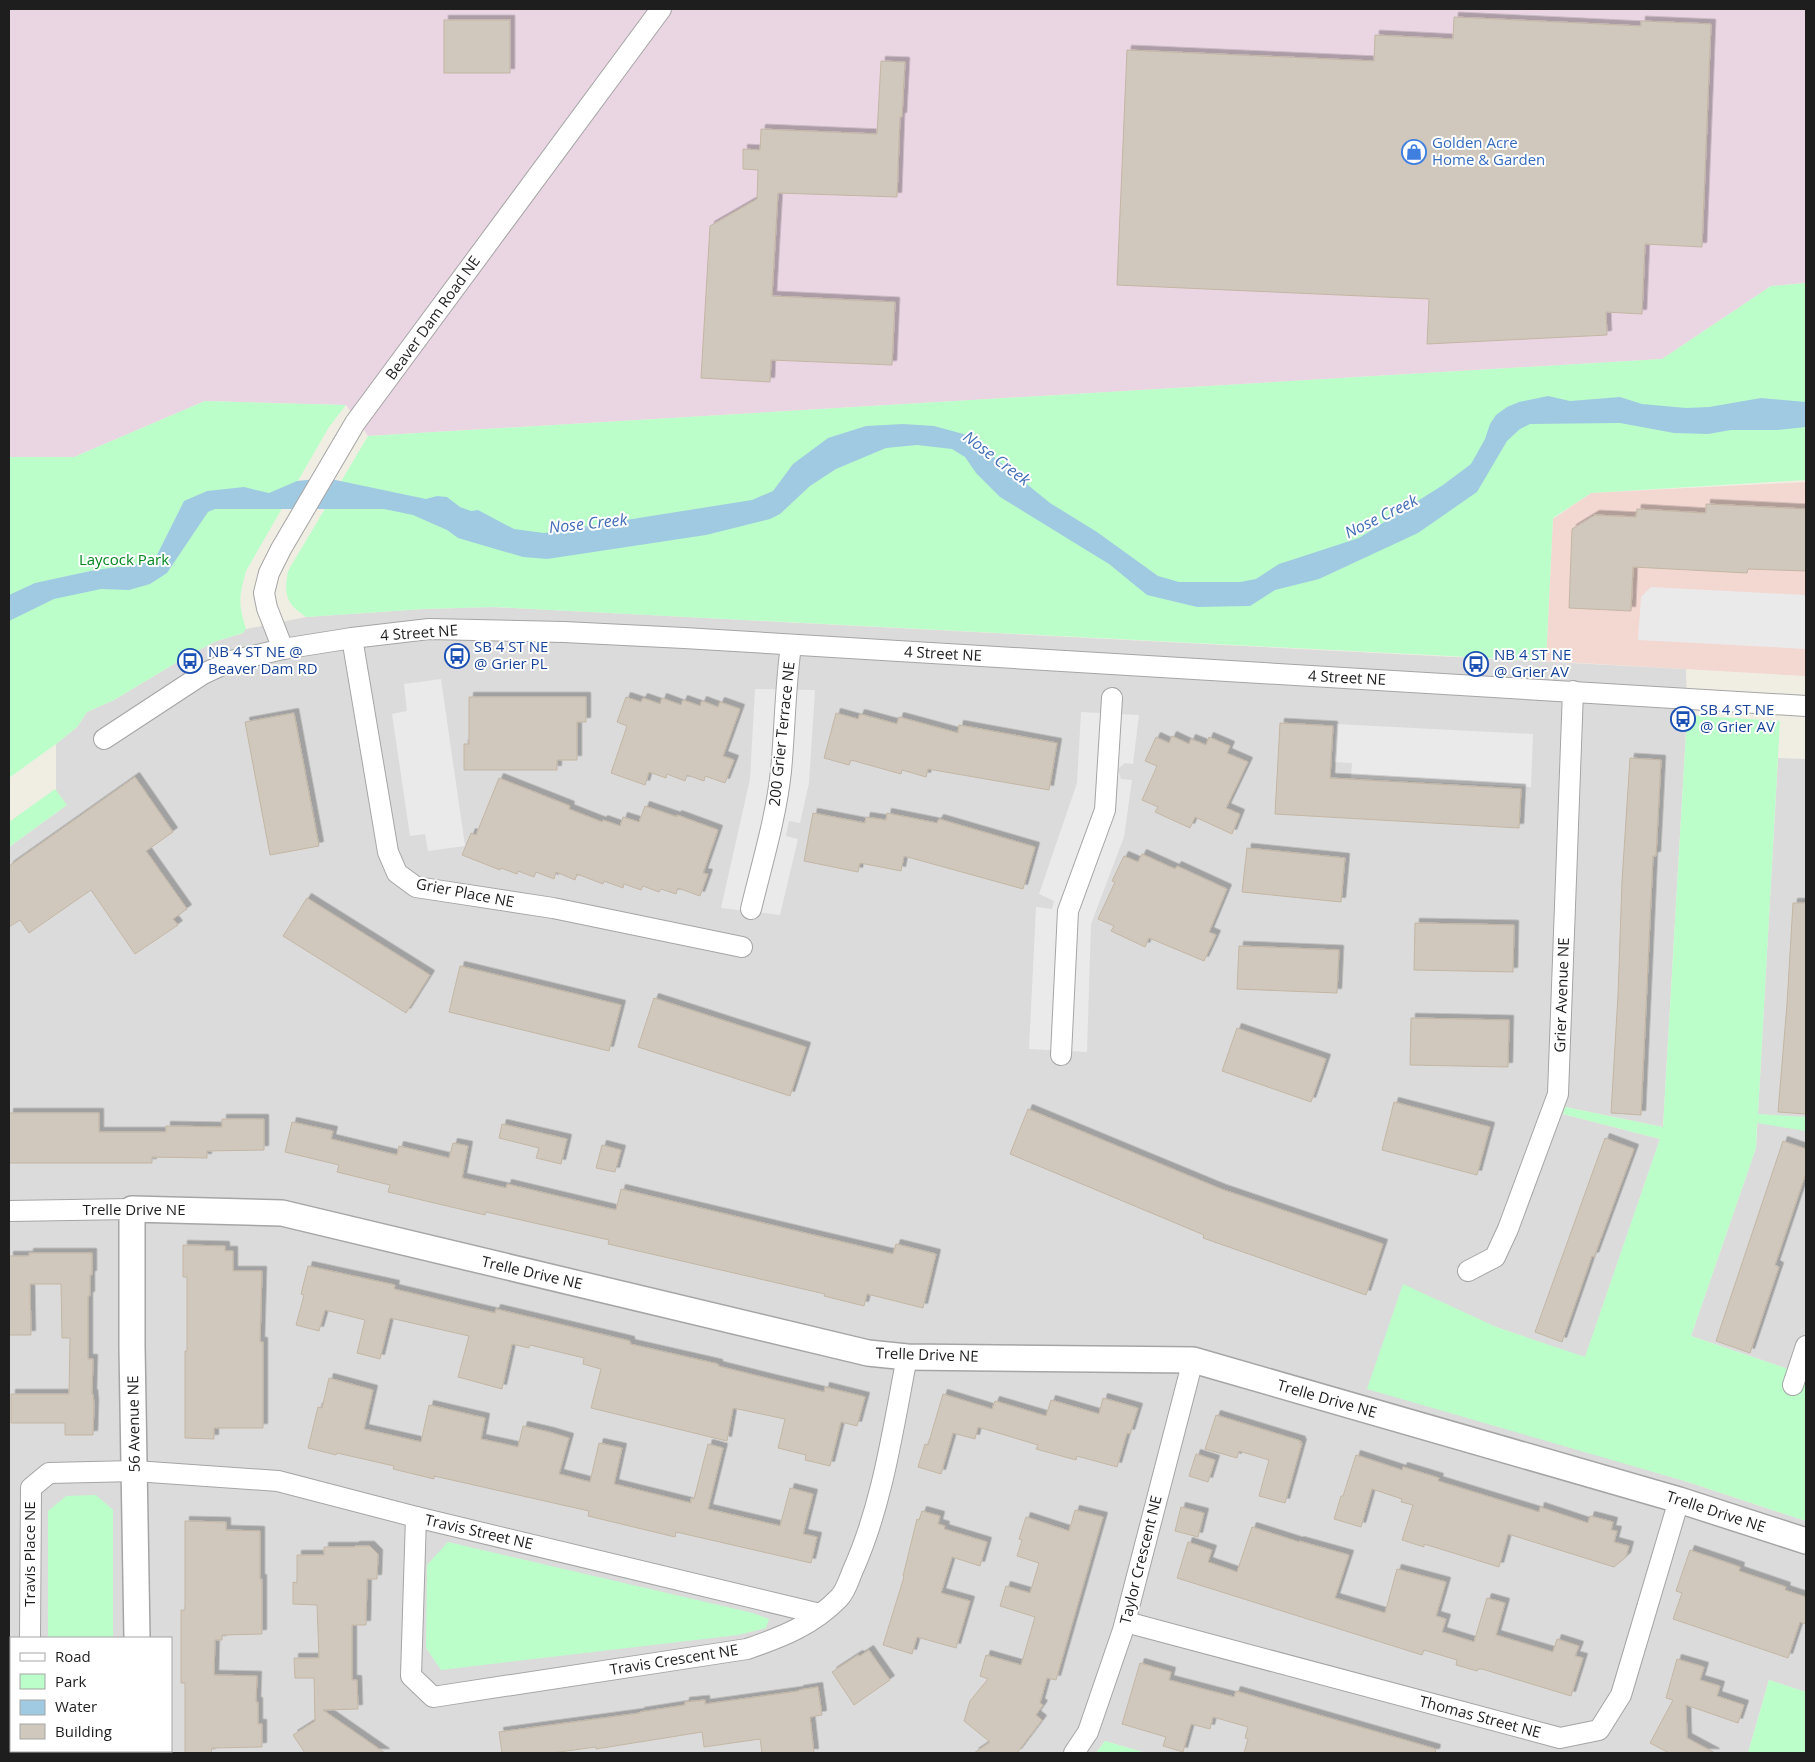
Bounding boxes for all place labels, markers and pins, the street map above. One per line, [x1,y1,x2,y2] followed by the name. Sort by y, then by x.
[1432,132,1545,169] place label: Golden Acre Home & Garden
[1401,139,1427,165] shop icon: Golden Acre Home & Garden
[474,636,548,673] place label: SB 4 ST NE @ Grier PL
[208,641,318,678] place label: NB 4 ST NE @ Beaver Dam RD
[444,643,470,669] bus stop icon: SB 4 ST NE @ Grier PL
[1494,644,1571,681] place label: NB 4 ST NE @ Grier AV
[177,648,203,674] bus stop icon: NB 4 ST NE @ Beaver Dam RD
[1463,651,1489,677] bus stop icon: NB 4 ST NE @ Grier AV
[1700,699,1775,736] place label: SB 4 ST NE @ Grier AV
[1670,706,1696,732] bus stop icon: SB 4 ST NE @ Grier AV

